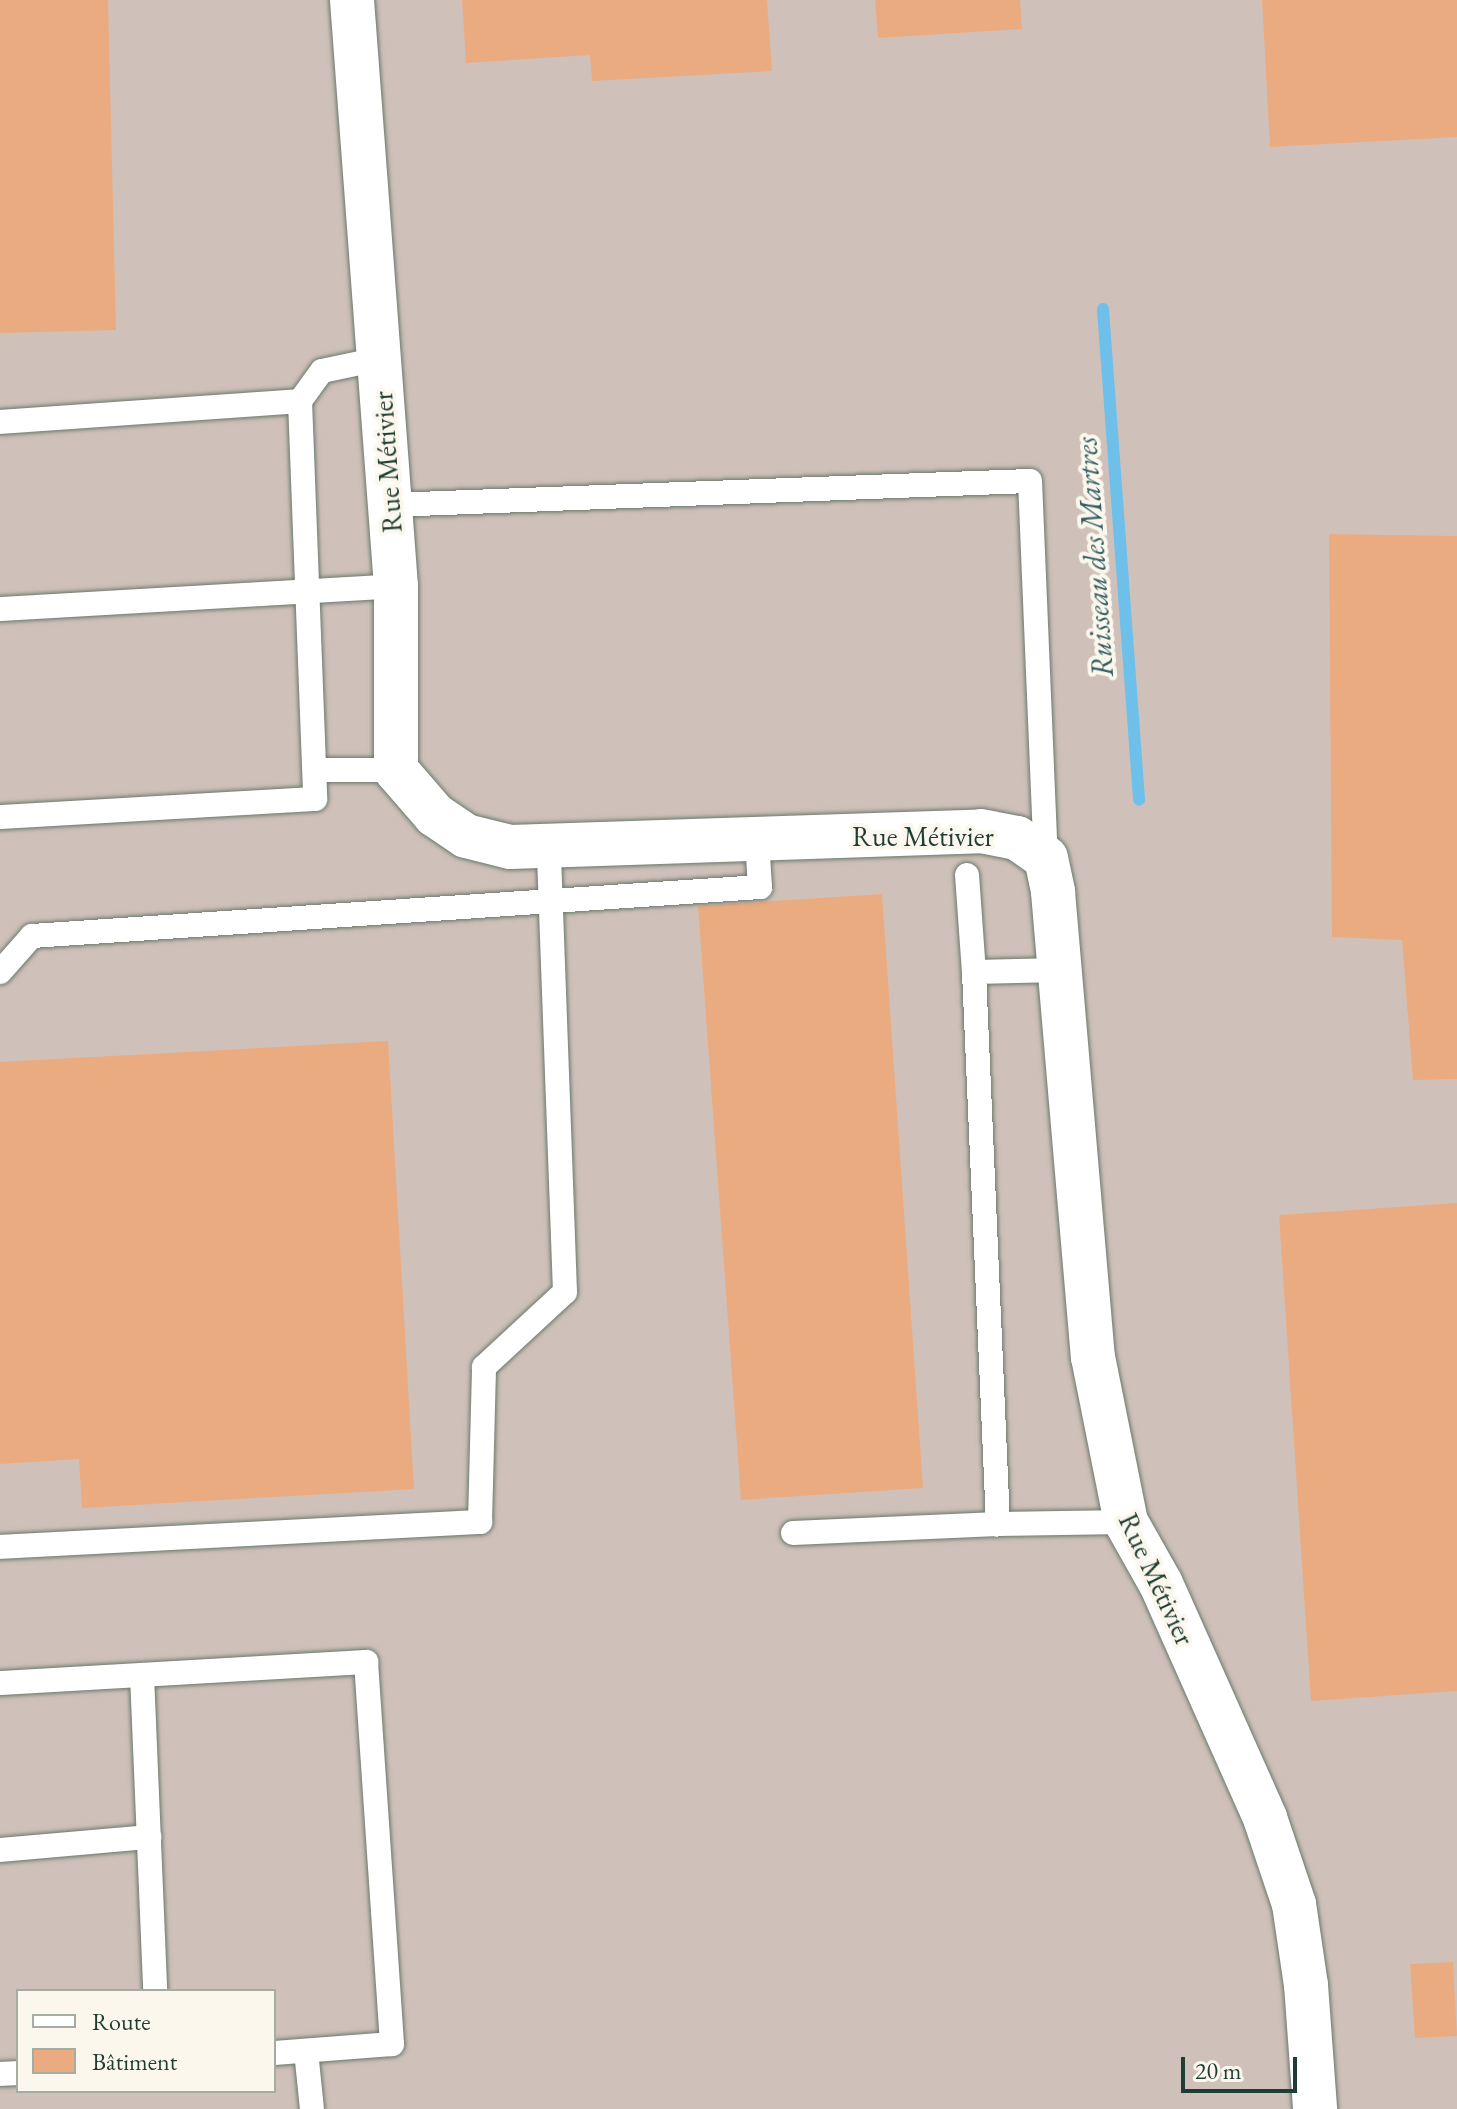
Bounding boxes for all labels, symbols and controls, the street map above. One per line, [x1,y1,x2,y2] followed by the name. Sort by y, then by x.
[365,390,409,534] street label: Rue Métivier
[1069,436,1121,678] water label: Ruisseau des Martres
[852,819,994,853] street label: Rue Métivier
[1112,1508,1202,1650] street label: Rue Métivier
[16,1989,276,2093] legend
[92,2006,151,2037] text: Route
[1185,2041,1301,2091] scale bar
[92,2046,177,2077] text: Bâtiment
[1195,2055,1242,2086] text: 20 m

